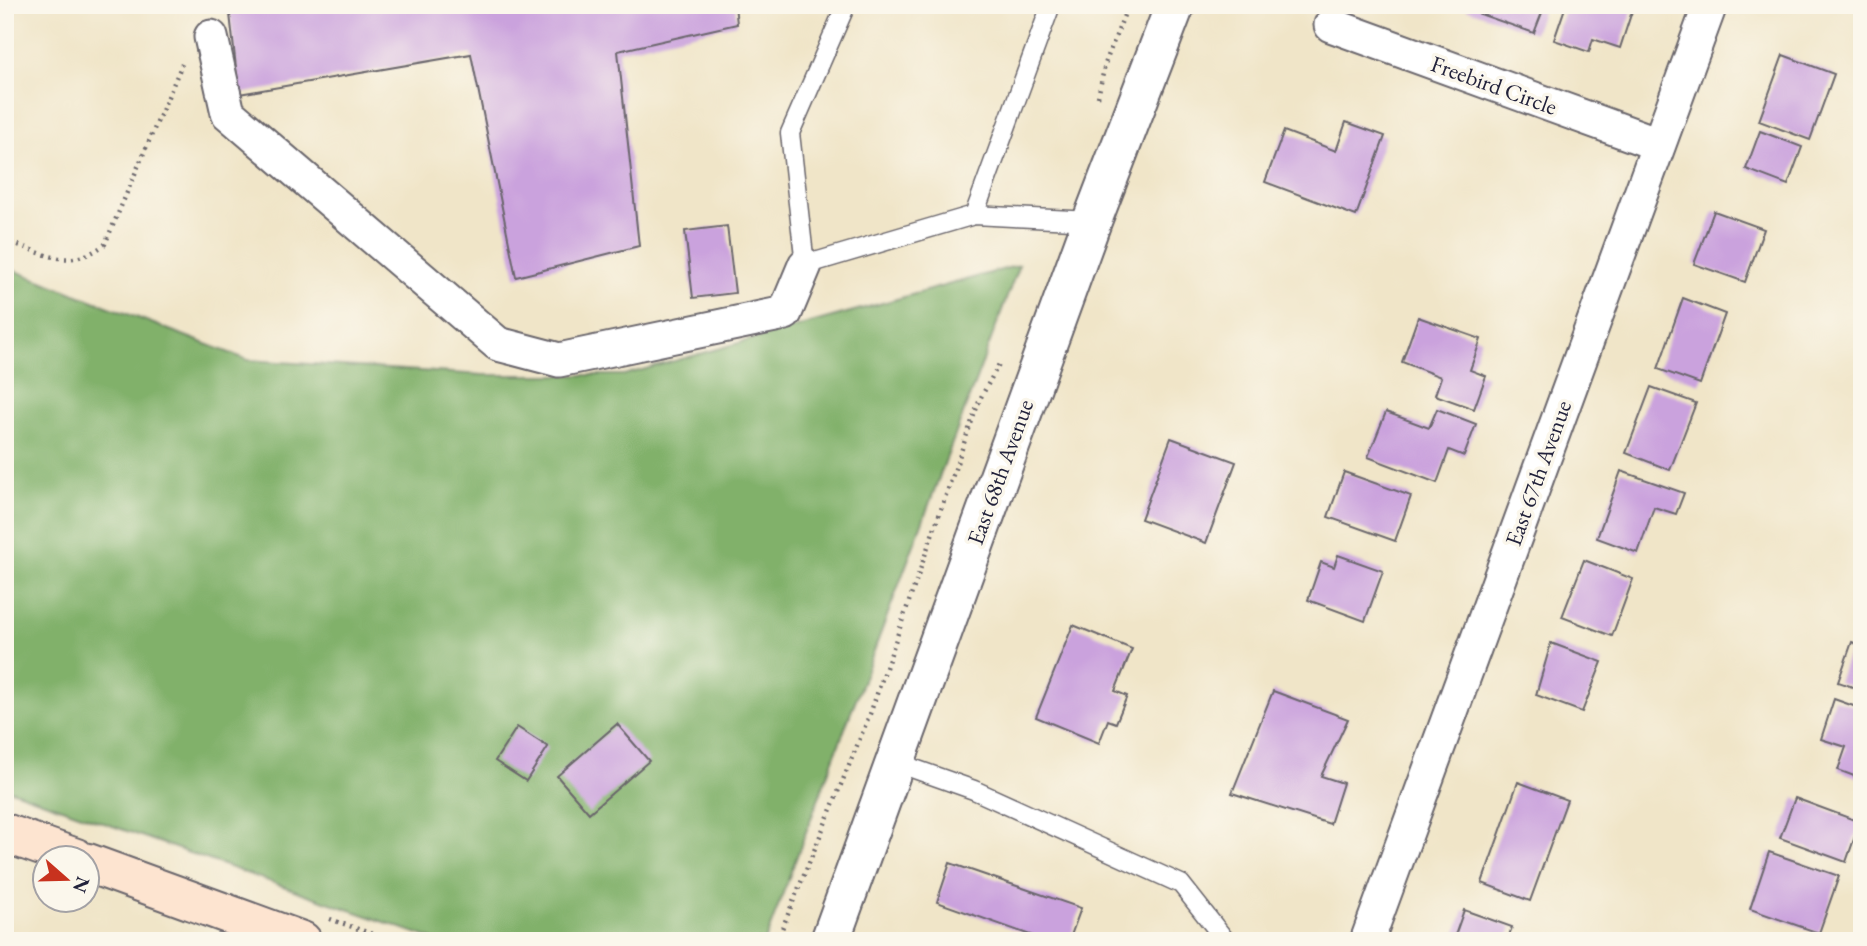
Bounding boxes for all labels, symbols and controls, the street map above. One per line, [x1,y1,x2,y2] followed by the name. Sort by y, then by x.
[1427,48,1561,122] street label: Freebird Circle
[960,395,1040,549] street label: East 68th Avenue
[1498,396,1578,550] street label: East 67th Avenue
[32,844,102,914] north arrow
[67,873,96,897] text: N

